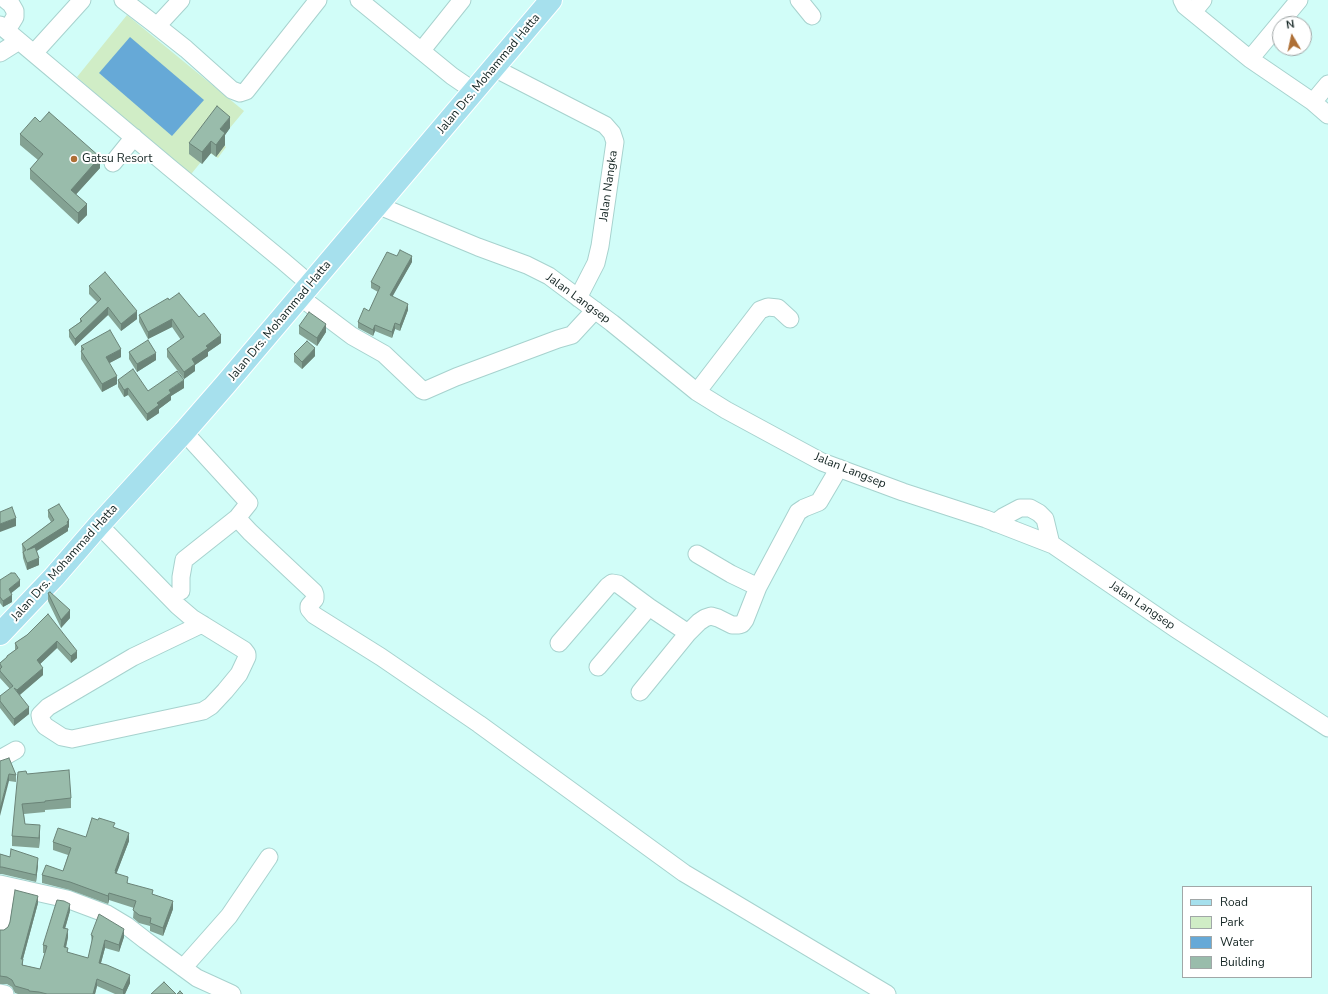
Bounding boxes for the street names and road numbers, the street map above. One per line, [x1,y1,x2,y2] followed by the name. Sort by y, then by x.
[435,11,543,137] street label: Jalan Drs. Mohammad Hatta
[597,150,621,222] street label: Jalan Nangka
[226,258,334,384] street label: Jalan Drs. Mohammad Hatta
[543,271,613,327] street label: Jalan Langsep
[812,450,888,492] street label: Jalan Langsep
[9,502,121,624] street label: Jalan Drs. Mohammad Hatta
[1106,579,1178,633] street label: Jalan Langsep

